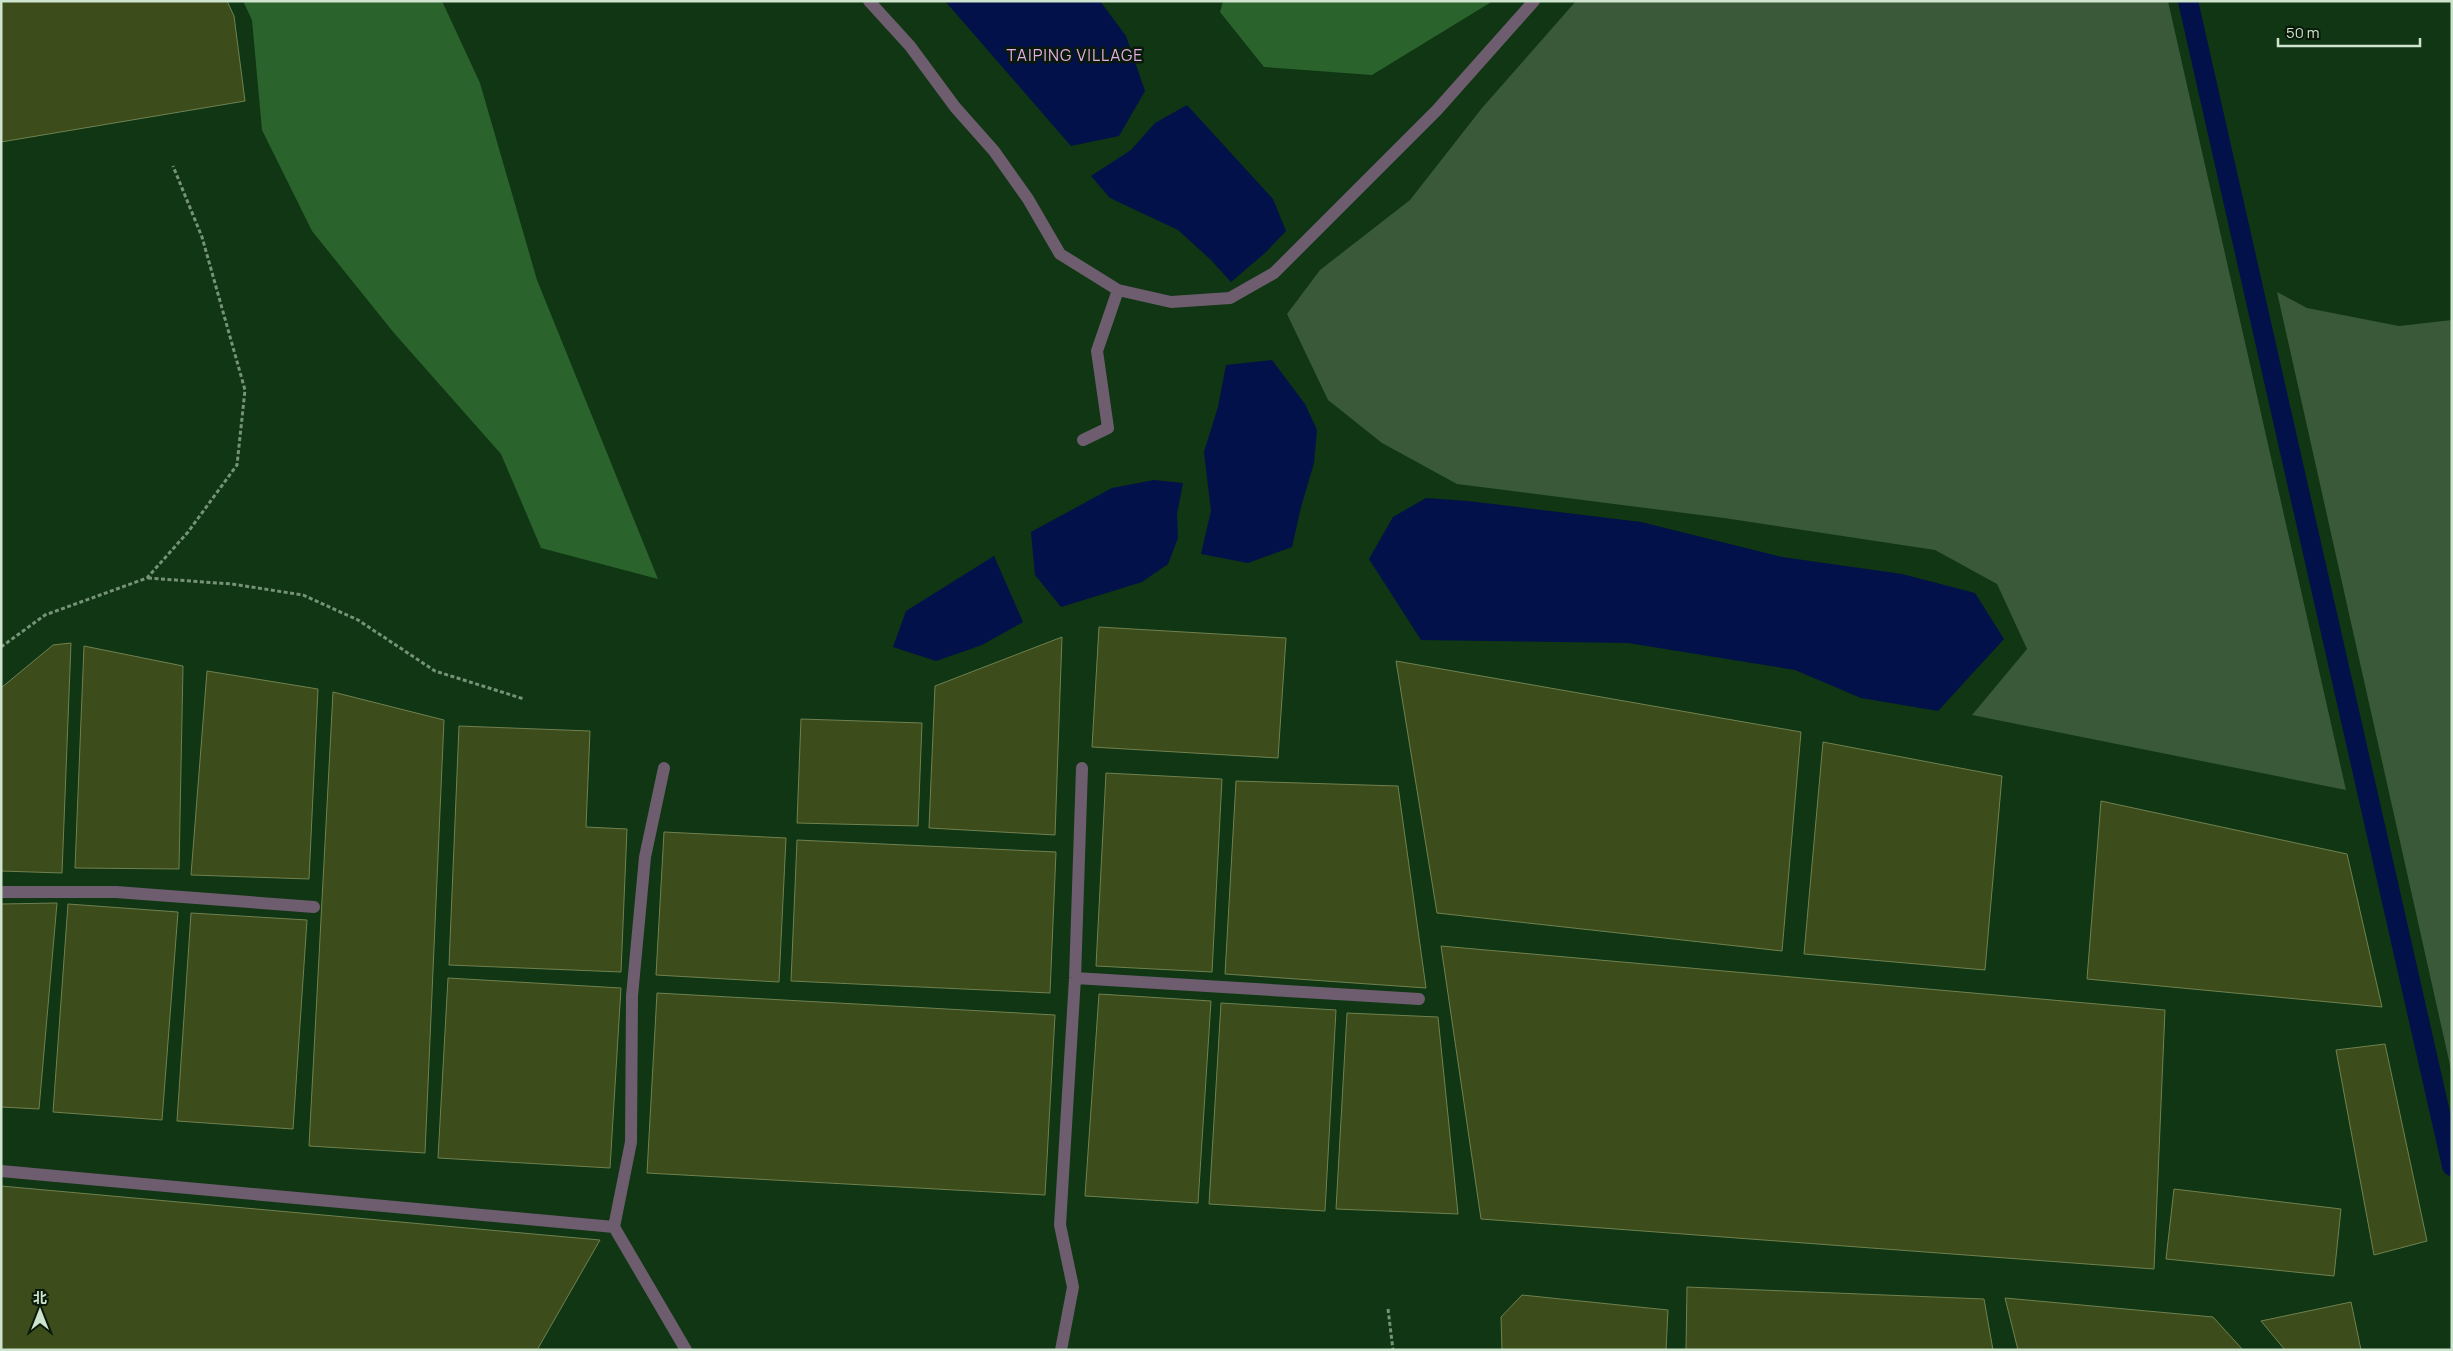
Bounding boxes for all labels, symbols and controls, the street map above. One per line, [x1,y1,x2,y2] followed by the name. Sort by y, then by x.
[2278,15,2420,47] scale bar
[2286,22,2320,43] text: 50 m
[1007,44,1143,66] district label: TAIPING VILLAGE
[15,1286,65,1336] north arrow
[33,1288,47,1307] text: 北

